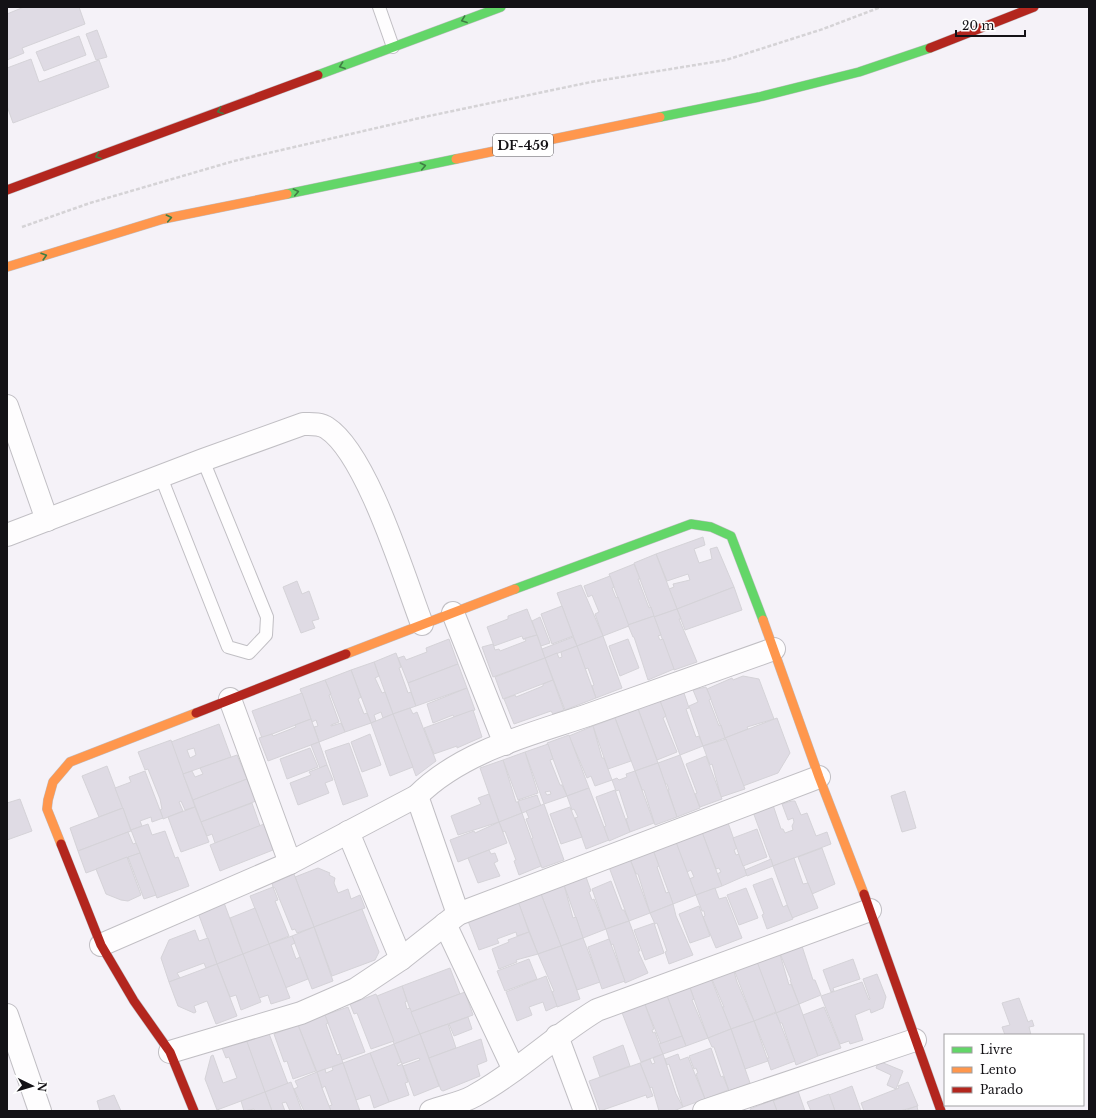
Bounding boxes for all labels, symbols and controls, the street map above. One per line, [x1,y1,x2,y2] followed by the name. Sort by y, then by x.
[956,12,1025,38] scale bar
[461,16,468,24] one-way arrow
[962,18,994,33] text: 20 m
[339,61,346,69] one-way arrow
[217,106,224,114] one-way arrow
[493,134,553,156] road number: DF-459
[95,151,102,159] one-way arrow
[420,162,426,170] one-way arrow
[293,188,299,196] one-way arrow
[165,215,172,223] one-way arrow
[41,252,48,261] one-way arrow
[944,1034,1084,1106] legend
[980,1042,1013,1057] text: Livre
[980,1062,1016,1077] text: Lento
[12,1066,52,1106] north arrow
[34,1081,49,1093] text: N
[980,1082,1023,1097] text: Parado

